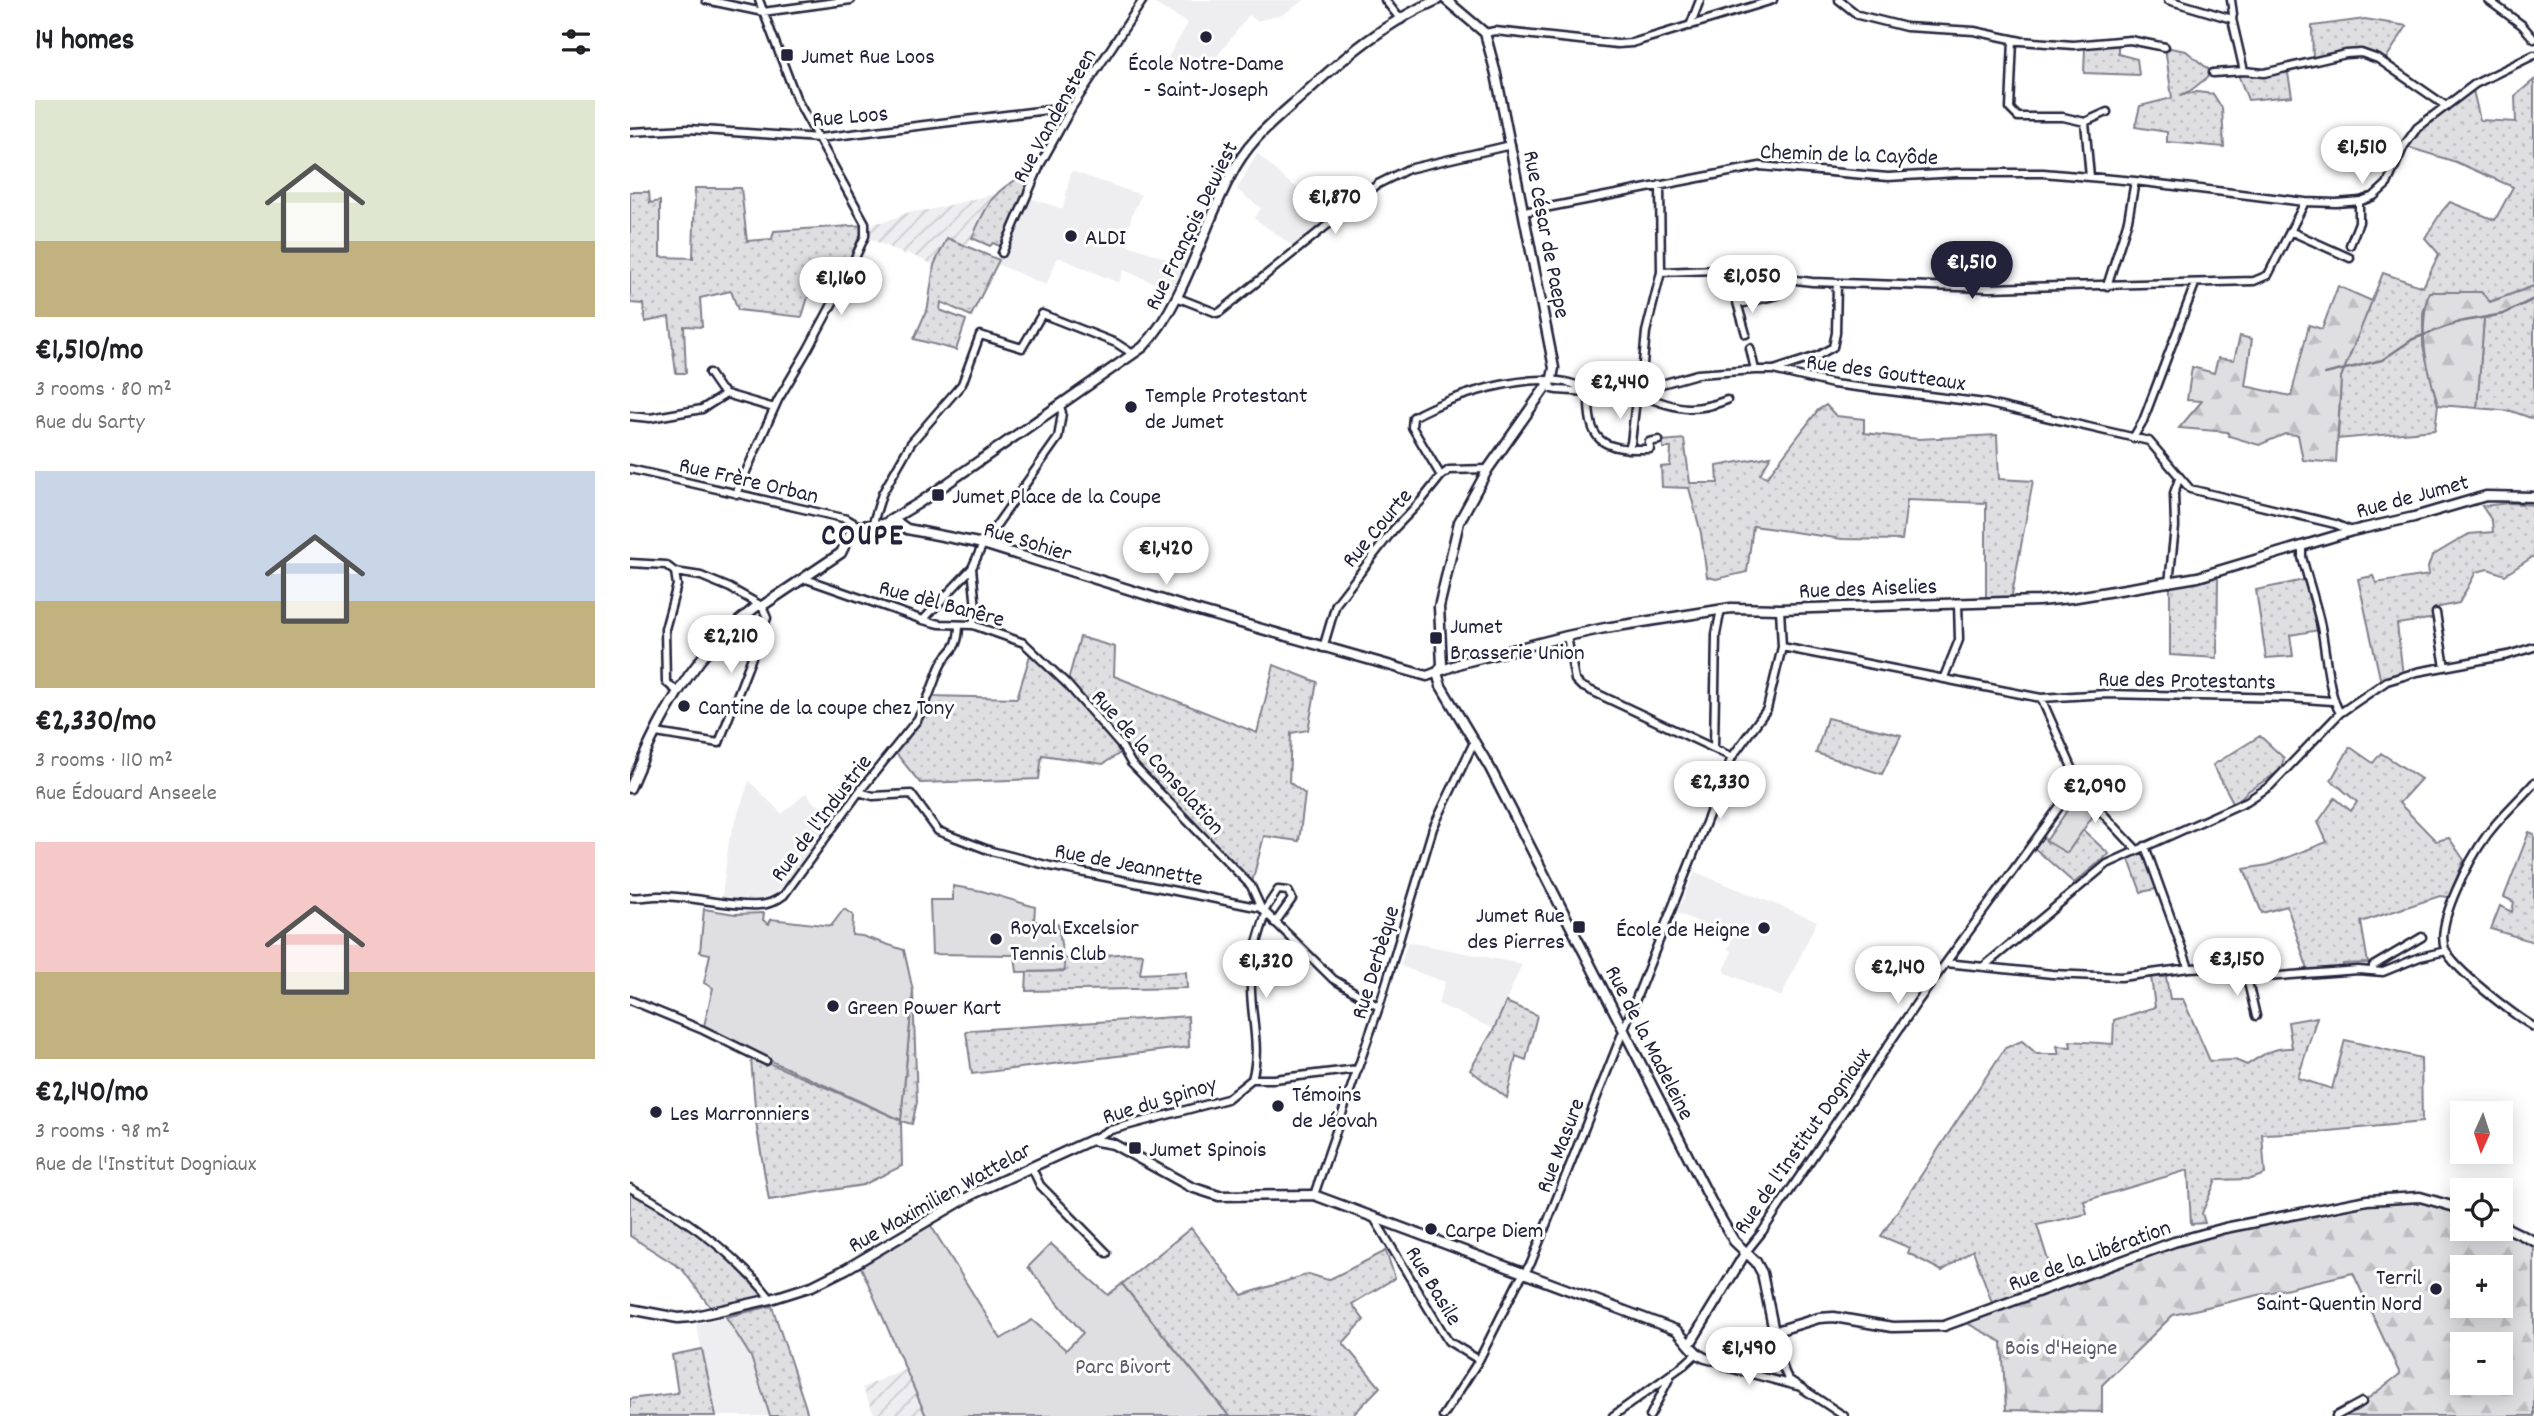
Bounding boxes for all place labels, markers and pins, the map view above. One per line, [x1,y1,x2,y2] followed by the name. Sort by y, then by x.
[1198,29,1214,45] marker: École Notre-Dame - Saint-Joseph
[801,42,935,75] place label: Jumet Rue Loos
[779,47,795,63] marker: Jumet Rue Loos
[1128,49,1284,108] place label: École Notre-Dame - Saint-Joseph
[2305,127,2419,186] pin: €1,510
[1278,176,1392,236] pin: €1,870
[1085,223,1126,256] place label: ALDI
[1063,228,1079,244] marker: ALDI
[1915,242,2029,301] pin: €1,510
[1695,256,1809,315] pin: €1,050
[784,258,898,317] pin: €1,160
[1563,362,1677,421] pin: €2,440
[1145,381,1307,440] place label: Temple Protestant de Jumet
[1123,399,1139,415] marker: Temple Protestant de Jumet
[952,482,1161,515] place label: Jumet Place de la Coupe
[930,487,946,503] marker: Jumet Place de la Coupe
[1109,528,1223,587] pin: €1,420
[1450,612,1585,671] place label: Jumet Brasserie Union
[674,616,788,675] pin: €2,210
[1428,630,1444,646] marker: Jumet Brasserie Union
[698,693,954,726] place label: Cantine de la coupe chez Tony
[676,698,692,714] marker: Cantine de la coupe chez Tony
[1663,762,1777,821] pin: €2,330
[2038,766,2152,825] pin: €2,090
[1468,901,1565,960] place label: Jumet Rue des Pierres
[1010,913,1139,972] place label: Royal Excelsior Tennis Club
[1616,915,1750,948] place label: École de Heigne
[1571,919,1587,935] marker: Jumet Rue des Pierres
[1756,920,1772,936] marker: École de Heigne
[988,931,1004,947] marker: Royal Excelsior Tennis Club
[2180,939,2294,998] pin: €3,150
[1209,940,1323,1000] pin: €1,320
[1841,946,1955,1006] pin: €2,140
[847,993,1001,1026] place label: Green Power Kart
[825,998,841,1014] marker: Green Power Kart
[1292,1080,1378,1139] place label: Témoins de Jéovah
[1270,1098,1286,1114] marker: Témoins de Jéovah
[670,1099,810,1132] place label: Les Marronniers
[648,1104,664,1120] marker: Les Marronniers
[1149,1135,1267,1168] place label: Jumet Spinois
[1127,1140,1143,1156] marker: Jumet Spinois
[1445,1216,1544,1249] place label: Carpe Diem
[1423,1221,1439,1237] marker: Carpe Diem
[2256,1263,2423,1322] place label: Terril Saint-Quentin Nord
[2428,1281,2444,1297] marker: Terril Saint-Quentin Nord
[1692,1328,1806,1387] pin: €1,490

